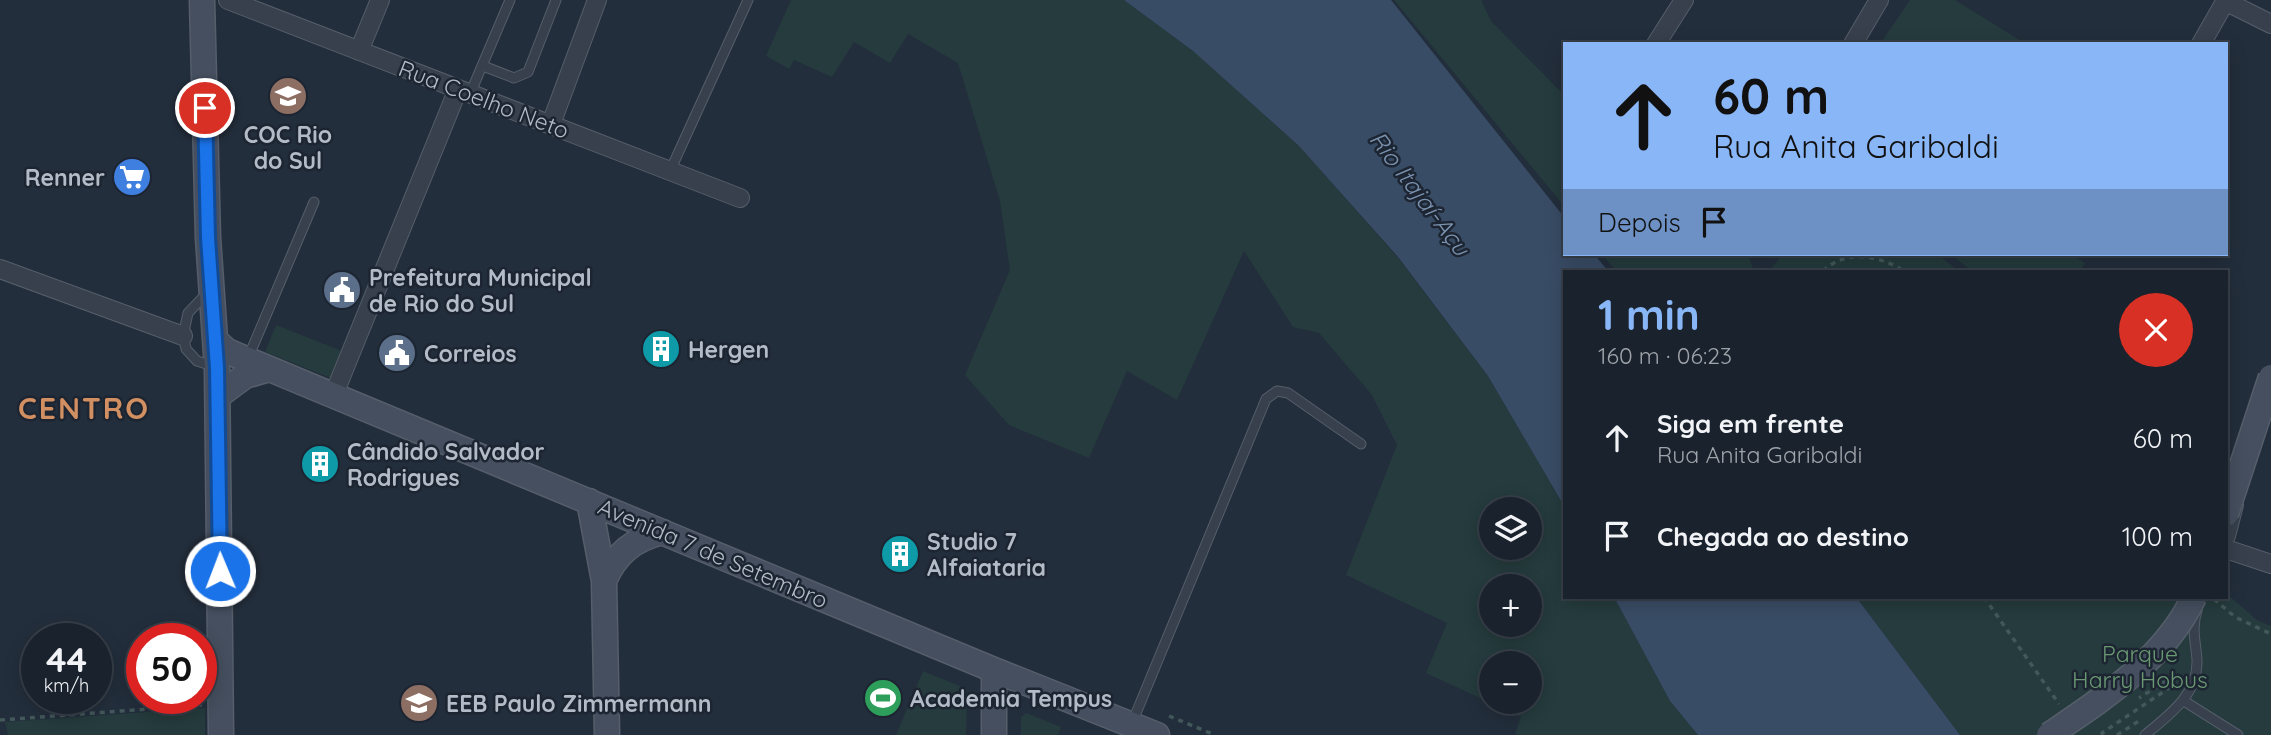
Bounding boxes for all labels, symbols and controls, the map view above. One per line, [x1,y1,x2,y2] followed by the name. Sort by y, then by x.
[395,53,573,145] street label: Rua Coelho Neto
[1713,65,1829,126] text: 60 m
[1598,70,1689,161] icon: ahead
[267,75,309,117] school or university icon: COC Rio do Sul
[175,78,235,138] pin
[186,89,224,127] icon: arrive
[244,120,332,175] place label: COC Rio do Sul
[1363,125,1477,262] water label: Rio Itajaí-Açu
[1713,126,1999,166] text: Rua Anita Garibaldi
[111,156,153,198] supermarket icon: Renner
[25,163,105,192] place label: Renner
[1695,203,1733,241] icon: arrive
[1598,206,1681,239] text: Depois
[369,263,592,318] place label: Prefeitura Municipal de Rio do Sul
[321,269,363,311] public building icon: Prefeitura Municipal de Rio do Sul
[1598,288,1700,341] text: 1 min
[2119,293,2193,367] button: close
[640,328,682,370] building icon: Hergen
[376,332,418,374] public building icon: Correios
[688,335,769,364] place label: Hergen
[424,339,517,368] place label: Correios
[1598,341,1732,370] text: 160 m · 06:23
[18,389,150,427] district label: CENTRO
[1657,407,1844,440] text: Siga em frente
[1598,419,1636,457] icon: ahead
[2133,422,2193,455] text: 60 m
[347,437,545,492] place label: Cândido Salvador Rodrigues
[1657,440,1862,469] text: Rua Anita Garibaldi
[299,443,341,485] building icon: Cândido Salvador Rodrigues
[594,491,832,615] street label: Avenida 7 de Setembro
[1479,497,1542,714] map controls
[1479,497,1542,560] button: layers
[1598,517,1636,555] icon: arrive
[1657,520,1909,553] text: Chegada ao destino
[2122,520,2193,553] text: 100 m
[927,527,1046,582] place label: Studio 7 Alfaiataria
[879,533,921,575] building icon: Studio 7 Alfaiataria
[183,534,257,608] position arrow
[1479,574,1542,637] button: +
[126,623,217,714] speed limit sign: 50
[46,637,87,681] text: 44
[2072,639,2208,694] park label: Parque Harry Hobus
[1479,651,1542,714] button: −
[44,674,89,697] text: km/h
[862,677,904,719] sports icon: Academia Tempus
[398,682,440,724] school or university icon: EEB Paulo Zimmermann
[910,684,1112,713] place label: Academia Tempus
[446,689,711,718] place label: EEB Paulo Zimmermann

